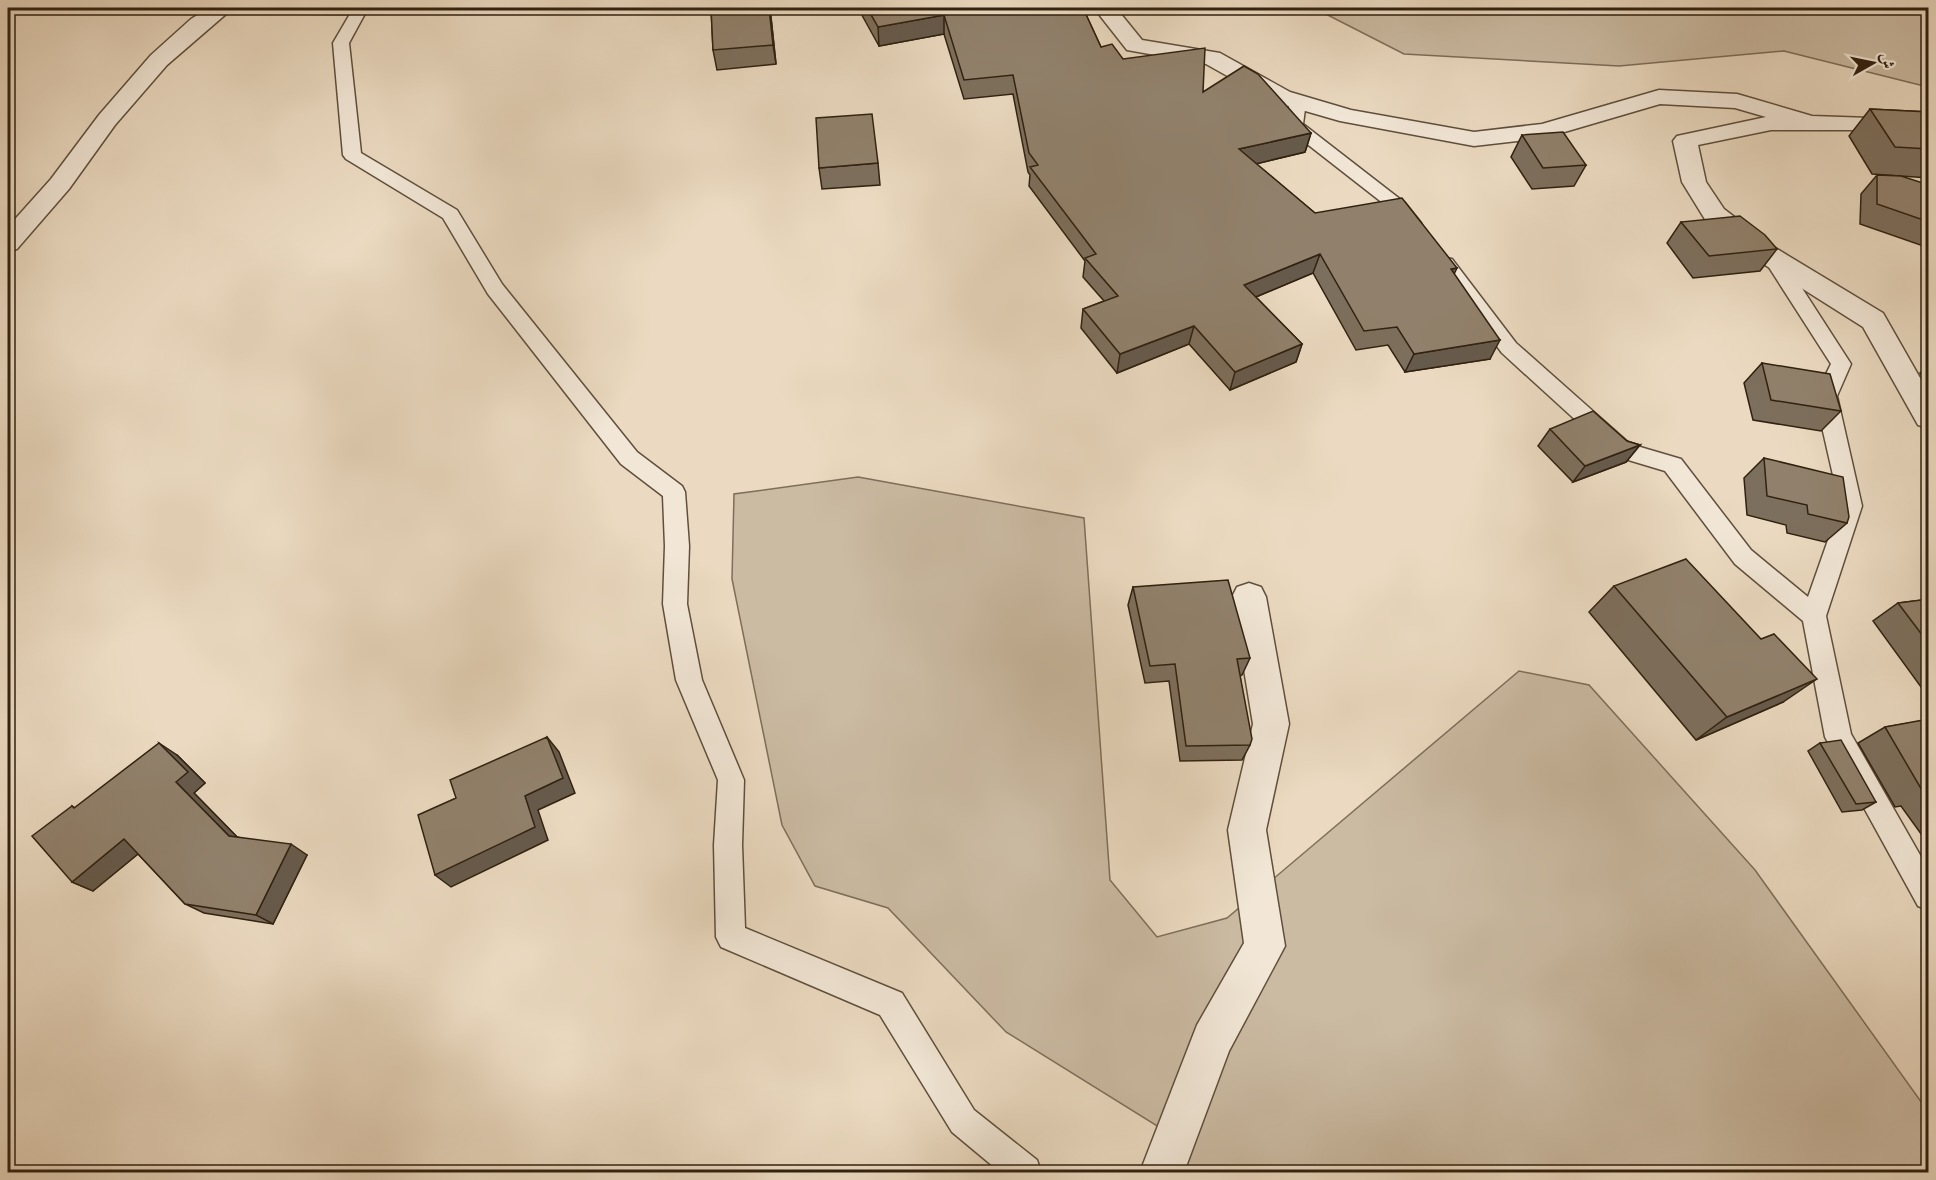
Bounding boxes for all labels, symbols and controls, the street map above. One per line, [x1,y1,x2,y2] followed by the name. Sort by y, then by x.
[1843,33,1903,93] north arrow
[1875,51,1899,70] text: ش

